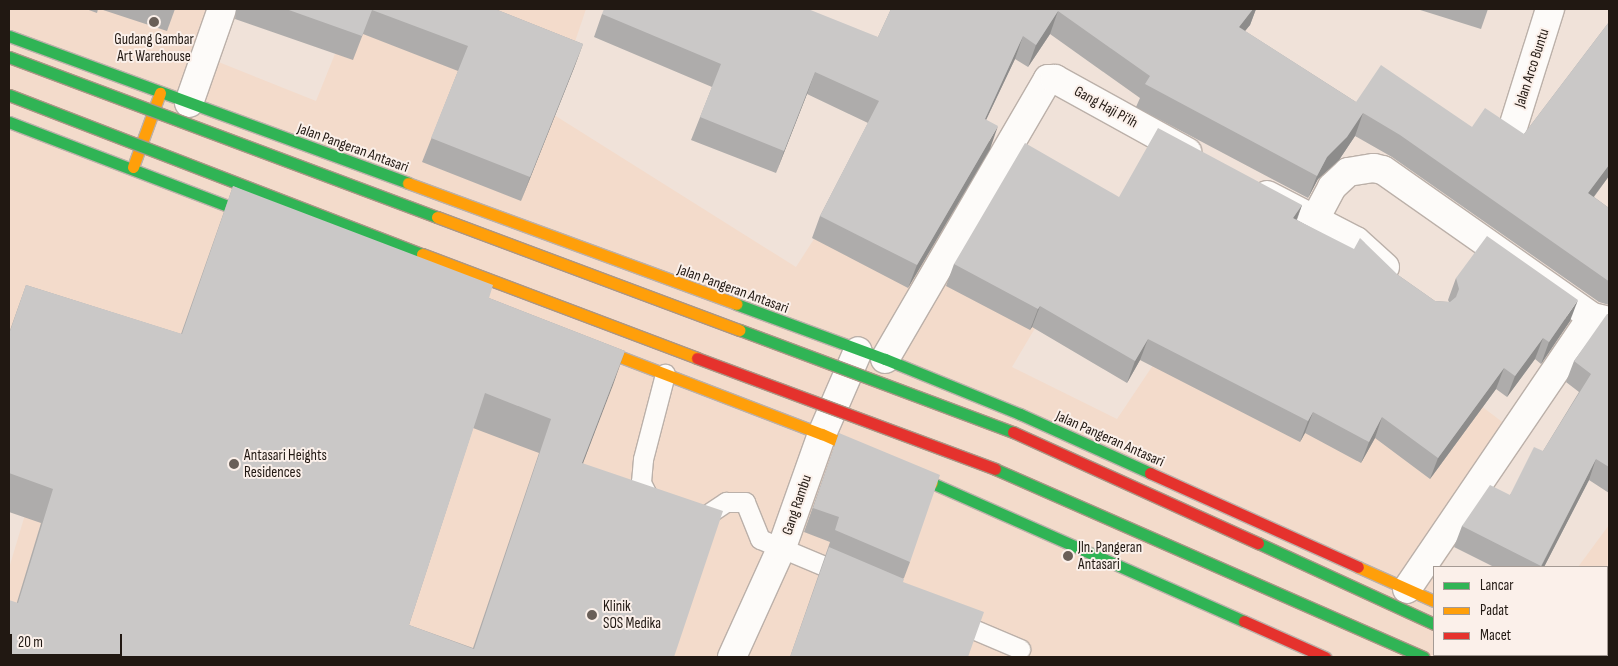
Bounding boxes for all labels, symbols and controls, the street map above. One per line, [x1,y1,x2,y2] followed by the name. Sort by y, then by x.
[148,16,160,28] marker: Gudang Gambar Art Warehouse
[1511,26,1553,110] street label: Jalan Arco Buntu
[114,30,194,65] place label: Gudang Gambar Art Warehouse
[1071,82,1141,132] street label: Gang Haji Pi'ih
[295,120,411,176] street label: Jalan Pangeran Antasari
[675,261,791,317] street label: Jalan Pangeran Antasari
[1053,407,1167,471] street label: Jalan Pangeran Antasari
[244,446,327,481] place label: Antasari Heights Residences
[228,458,240,470] marker: Antasari Heights Residences
[778,472,816,538] street label: Gang Rambu
[1078,538,1142,573] place label: Jln. Pangeran Antasari
[1062,550,1074,562] marker: Jln. Pangeran Antasari
[1433,566,1608,656] legend
[1480,576,1514,595] text: Lancar
[603,597,661,632] place label: Klinik SOS Medika
[1480,601,1509,620] text: Padat
[585,608,599,622] marker: Klinik SOS Medika
[12,624,125,656] scale bar
[1480,626,1511,645] text: Macet
[18,633,43,652] text: 20 m

